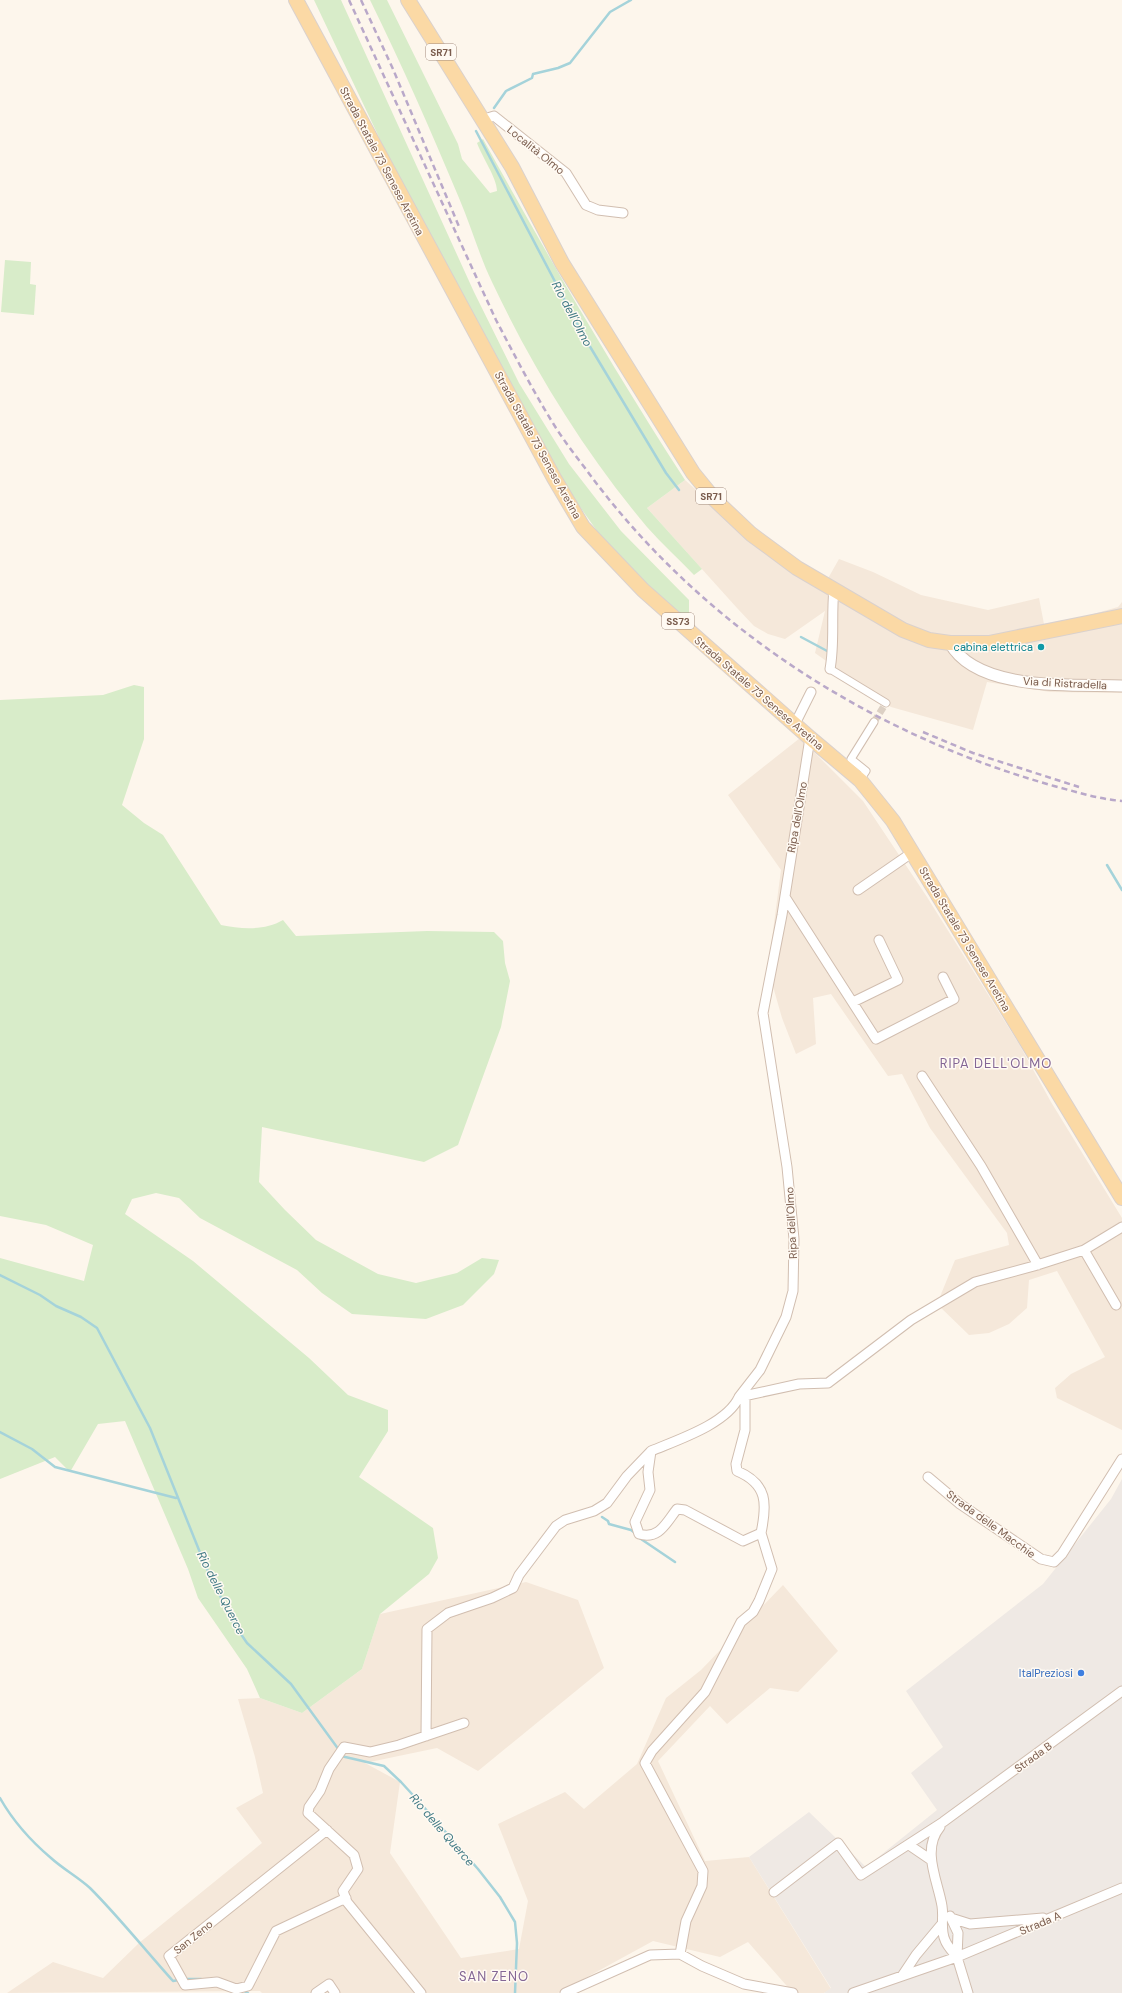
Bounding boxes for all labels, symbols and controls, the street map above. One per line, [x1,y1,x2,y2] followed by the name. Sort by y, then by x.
[426,44,456,60] road number: SR71
[337,84,427,238] street label: Strada Statale 73 Senese Aretina
[504,123,568,177] street label: Località Olmo
[548,278,596,350] water label: Rio dell'Olmo
[492,369,584,521] street label: Strada Statale 73 Senese Aretina
[696,488,726,504] road number: SR71
[662,613,694,629] road number: SS73
[692,633,826,753] street label: Strada Statale 73 Senese Aretina
[954,640,1033,654] place label: cabina elettrica
[1036,642,1046,652] marker: cabina elettrica
[1023,674,1107,692] street label: Via di Ristradella
[784,780,810,854] street label: Ripa dell'Olmo
[916,864,1014,1014] street label: Strada Statale 73 Senese Aretina
[940,1055,1052,1072] district label: RIPA DELL'OLMO
[782,1187,800,1259] street label: Ripa dell'Olmo
[944,1487,1038,1561] street label: Strada delle Macchie
[193,1549,249,1638] water label: Rio delle Querce
[1019,1666,1073,1680] place label: ItalPreziosi
[1076,1668,1086,1678] marker: ItalPreziosi
[1011,1738,1055,1775] street label: Strada B
[406,1790,478,1870] water label: Rio delle Querce
[1017,1908,1063,1938] street label: Strada A
[170,1917,216,1957] street label: San Zeno
[459,1968,529,1985] district label: SAN ZENO

